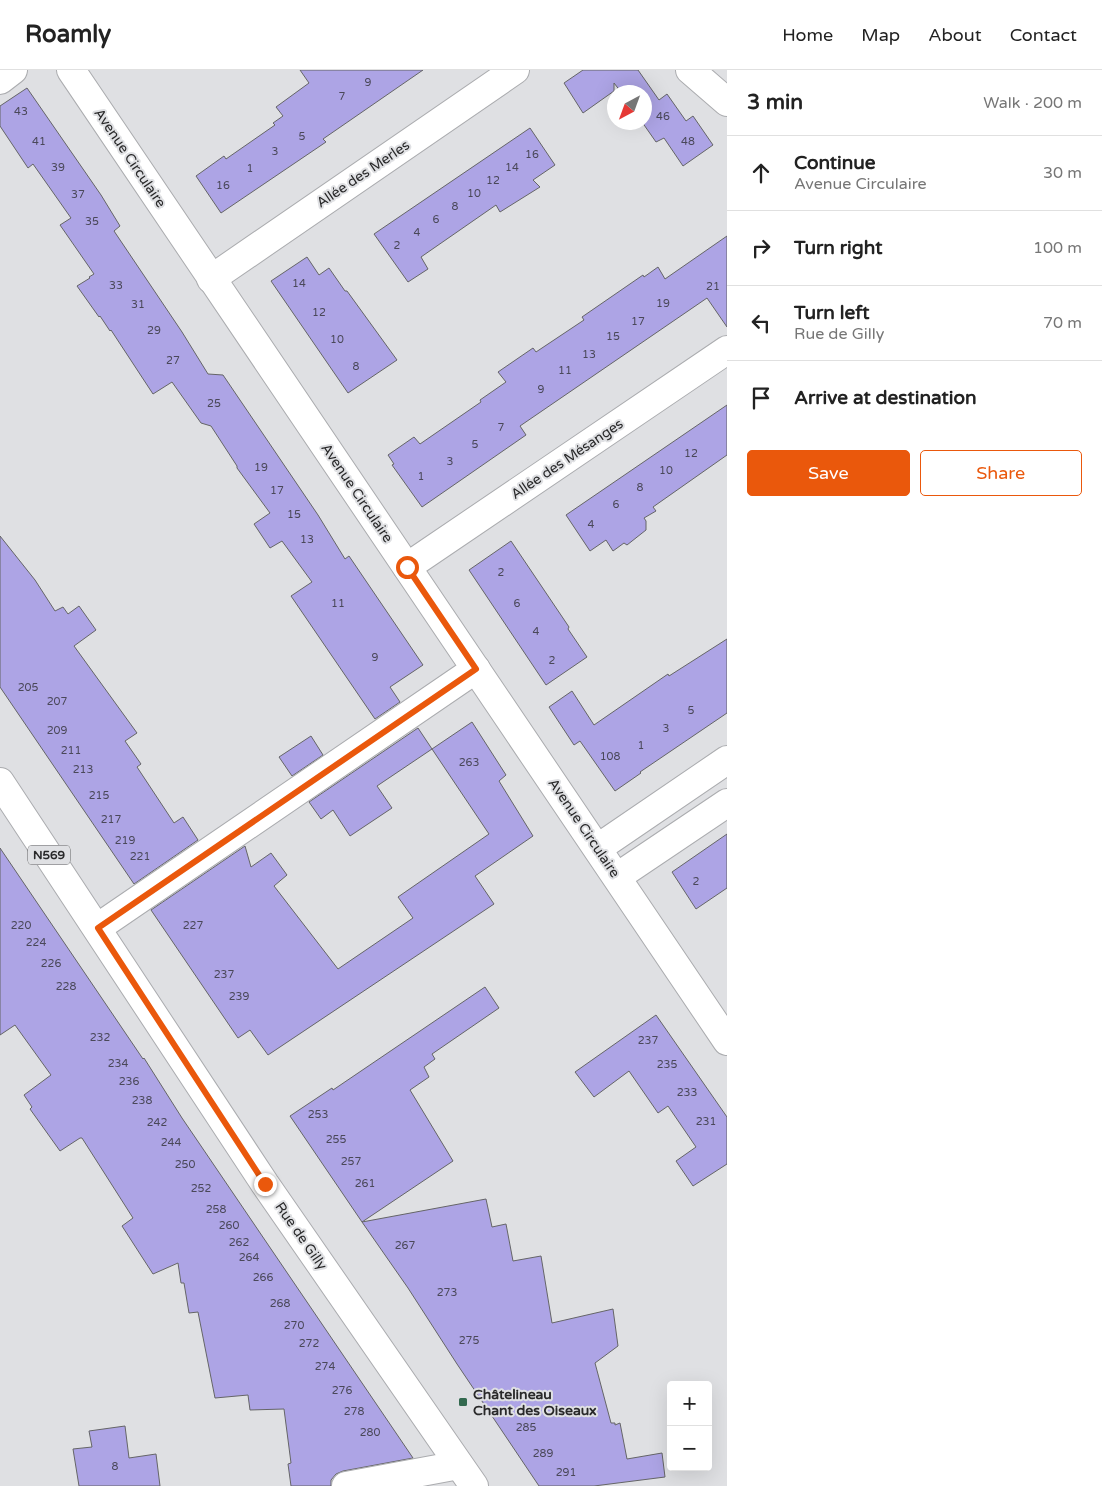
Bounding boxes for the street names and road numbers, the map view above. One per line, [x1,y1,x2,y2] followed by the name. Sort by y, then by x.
[91,105,170,211] street label: Avenue Circulaire
[313,136,413,211] street label: Allée des Merles
[508,415,627,503] street label: Allée des Mésanges
[318,440,397,546] street label: Avenue Circulaire
[545,775,624,881] street label: Avenue Circulaire
[28,846,70,864] road number: N569
[271,1199,331,1274] street label: Rue de Gilly

